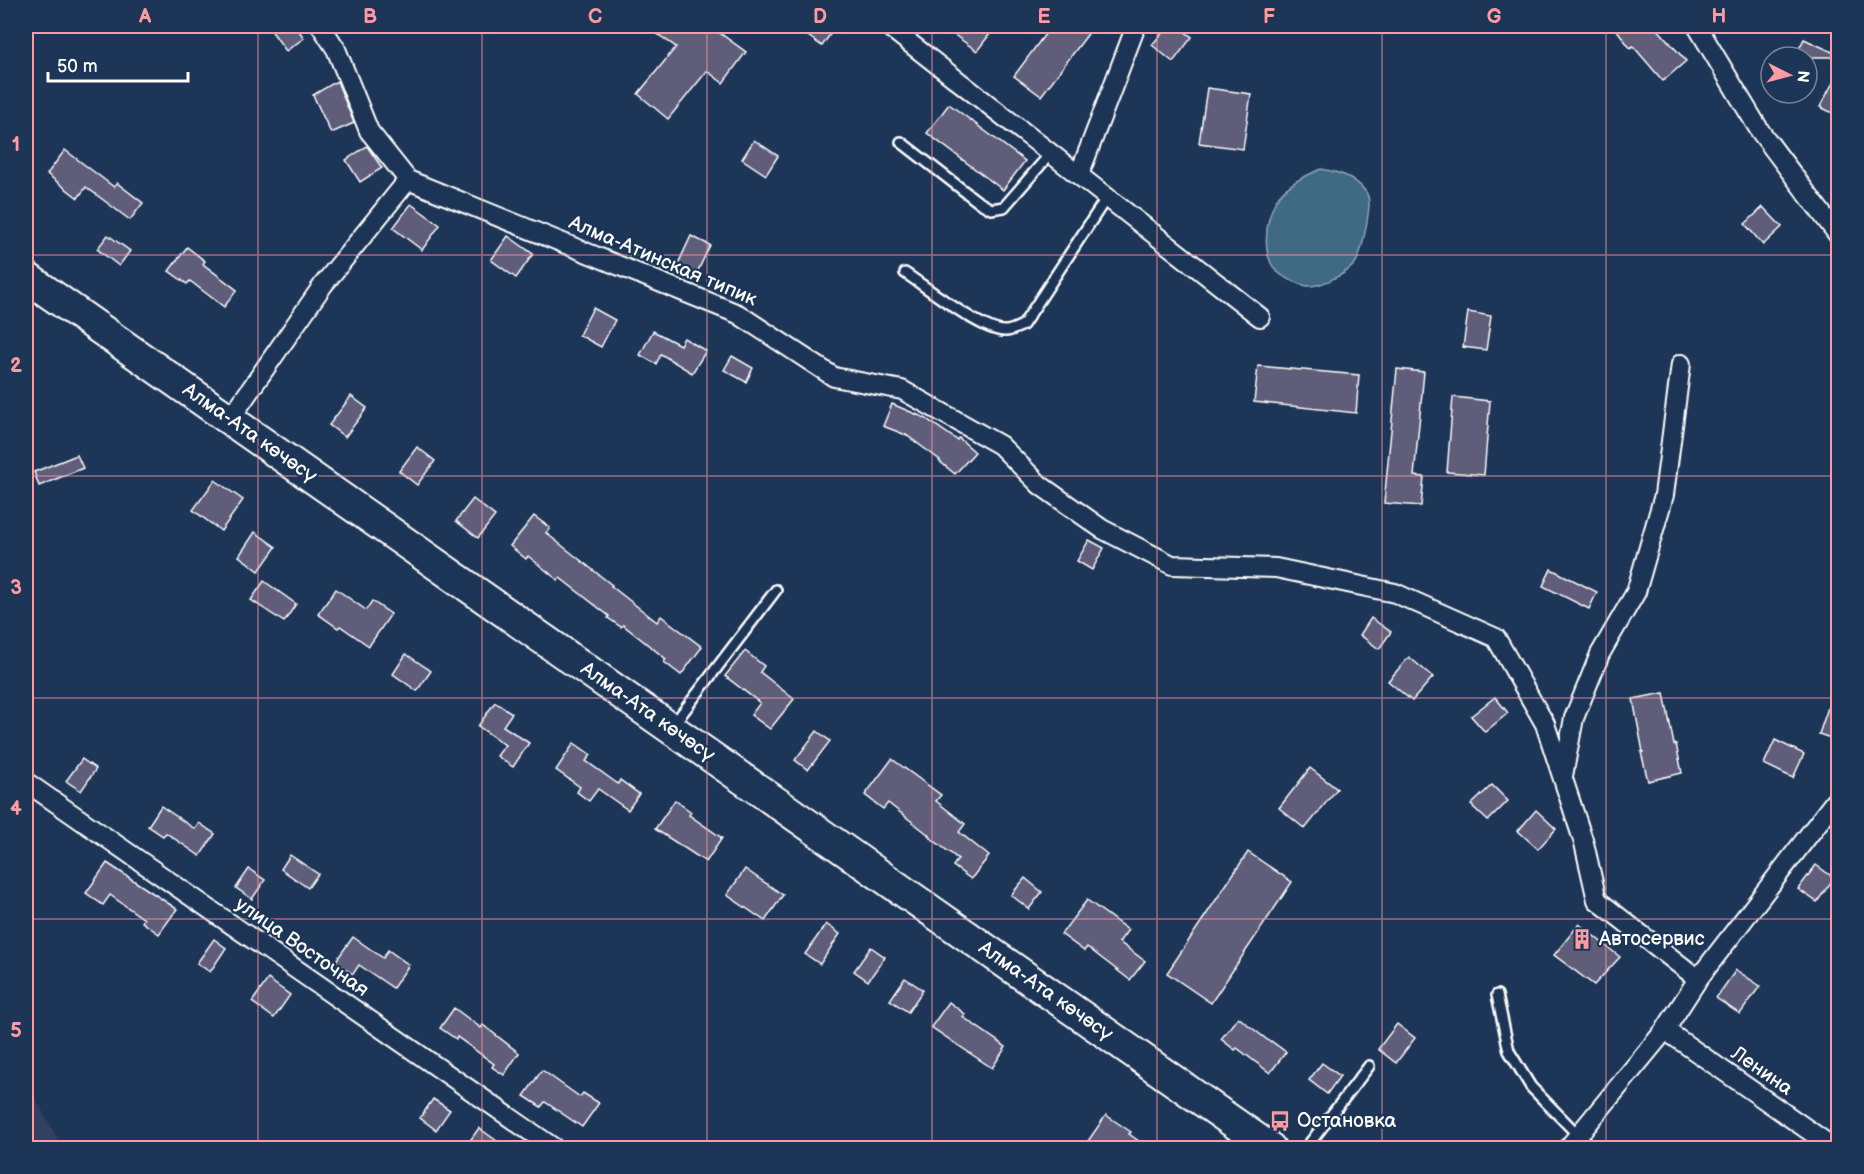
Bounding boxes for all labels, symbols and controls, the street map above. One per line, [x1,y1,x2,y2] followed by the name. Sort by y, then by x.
[138,5,152,29] text: A
[363,5,377,29] text: B
[588,5,602,29] text: C
[813,5,827,29] text: D
[1038,5,1051,29] text: E
[1263,5,1275,29] text: F
[1487,5,1502,29] text: G
[1712,5,1726,29] text: H
[48,45,188,83] scale bar
[1759,45,1819,105] north arrow
[57,56,98,77] text: 50 m
[1792,69,1813,83] text: N
[12,133,20,157] text: 1
[564,210,761,312] street label: Алма-Атинская типик
[10,354,22,378] text: 2
[177,377,322,488] street label: Алма-Ата көчөсү
[10,576,22,600] text: 3
[575,656,720,767] street label: Алма-Ата көчөсү
[10,797,22,821] text: 4
[231,892,373,1002] street label: улица Восточная
[1570,927,1594,951] building icon: Автосервис
[1598,927,1705,951] place label: Автосервис
[973,935,1118,1046] street label: Алма-Ата көчөсү
[10,1019,22,1043] text: 5
[1726,1041,1797,1101] street label: Ленина
[1268,1109,1292,1133] bus stop icon: Остановка
[1297,1109,1396,1133] place label: Остановка

